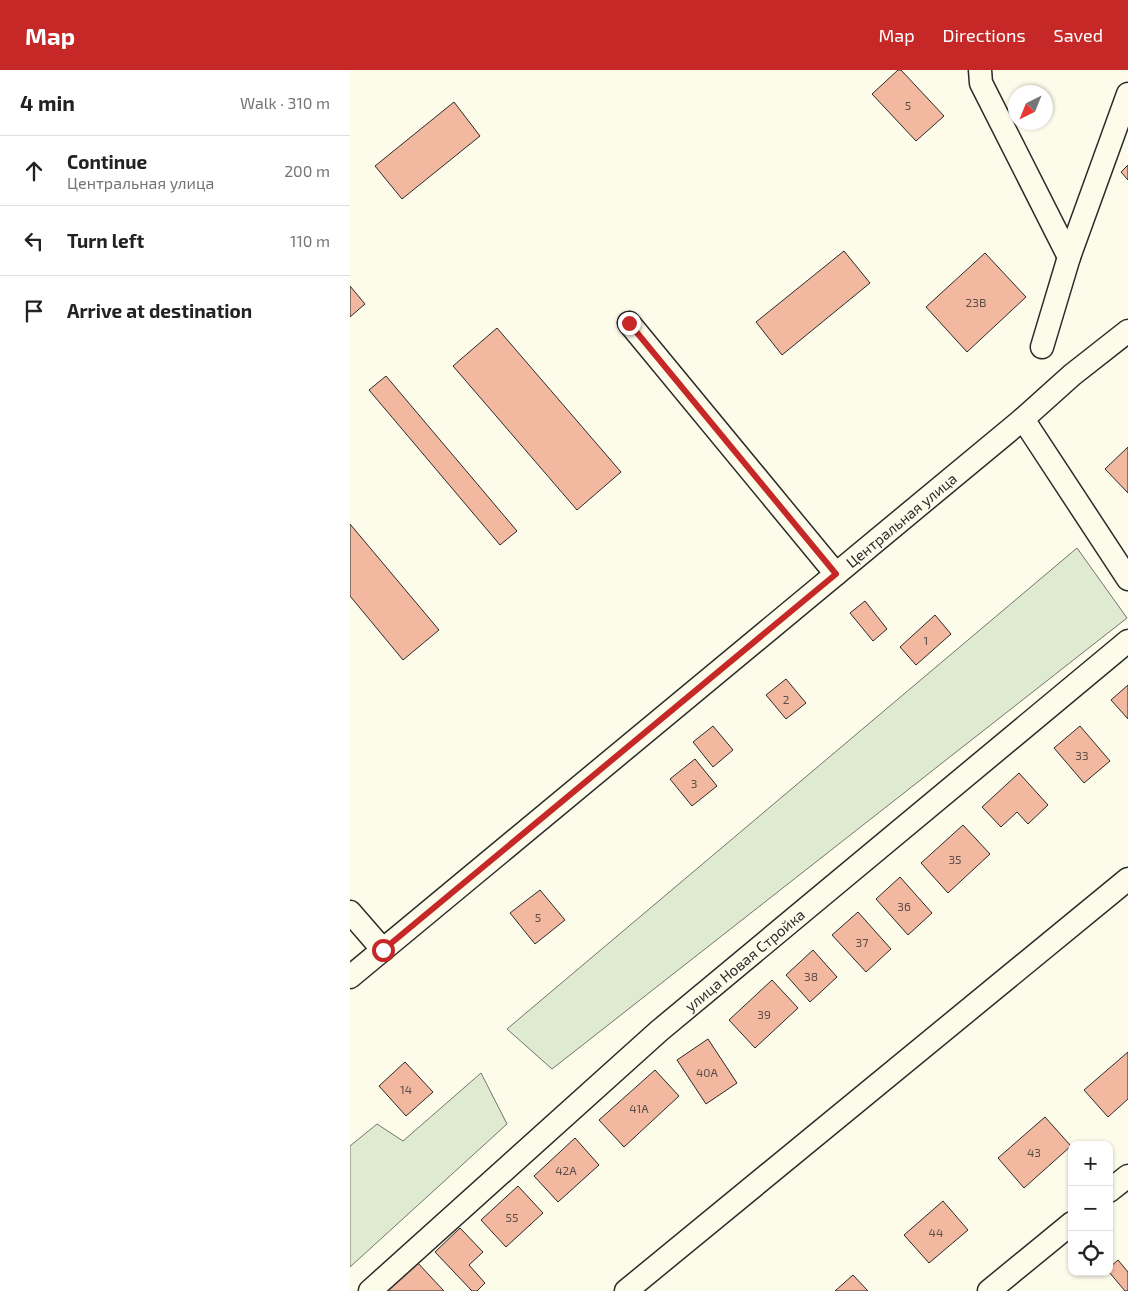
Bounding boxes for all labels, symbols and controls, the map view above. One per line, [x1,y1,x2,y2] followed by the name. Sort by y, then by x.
[25,21,75,50] text: Map
[878,24,915,46] text: Map
[943,24,1026,46] text: Directions
[1054,24,1103,46] text: Saved
[1008,85,1053,130] north arrow
[20,90,75,115] text: 4 min
[240,93,330,112] text: Walk · 310 m
[905,98,911,112] house number: 5
[67,150,147,173] text: Continue
[20,157,48,185] icon: ahead
[284,161,330,180] text: 200 m
[67,173,214,192] text: Центральная улица
[20,227,48,255] icon: left
[67,229,144,252] text: Turn left
[290,231,330,250] text: 110 m
[966,295,986,309] house number: 23В
[20,297,48,325] icon: arrive
[67,299,252,322] text: Arrive at destination
[618,312,641,335] route end
[842,469,960,571] street label: Центральная улица
[924,633,928,647] house number: 1
[783,692,790,706] house number: 2
[1075,748,1089,762] house number: 33
[691,776,697,790] house number: 3
[948,852,962,866] house number: 35
[897,899,911,913] house number: 36
[681,905,808,1016] street label: улица Новая Стройка
[535,910,541,924] house number: 5
[856,935,868,949] house number: 37
[372,939,395,962] route start
[804,969,818,983] house number: 38
[757,1007,771,1021] house number: 39
[696,1065,719,1079] house number: 40А
[400,1082,412,1096] house number: 14
[629,1101,649,1115] house number: 41А
[1068,1141,1113,1276] map controls
[1068,1141,1113,1186] button: +
[1027,1145,1041,1159] house number: 43
[555,1163,577,1177] house number: 42А
[1068,1186,1113,1231] button: −
[506,1210,518,1224] house number: 55
[929,1225,943,1239] house number: 44
[1068,1231,1113,1276] button: locate

